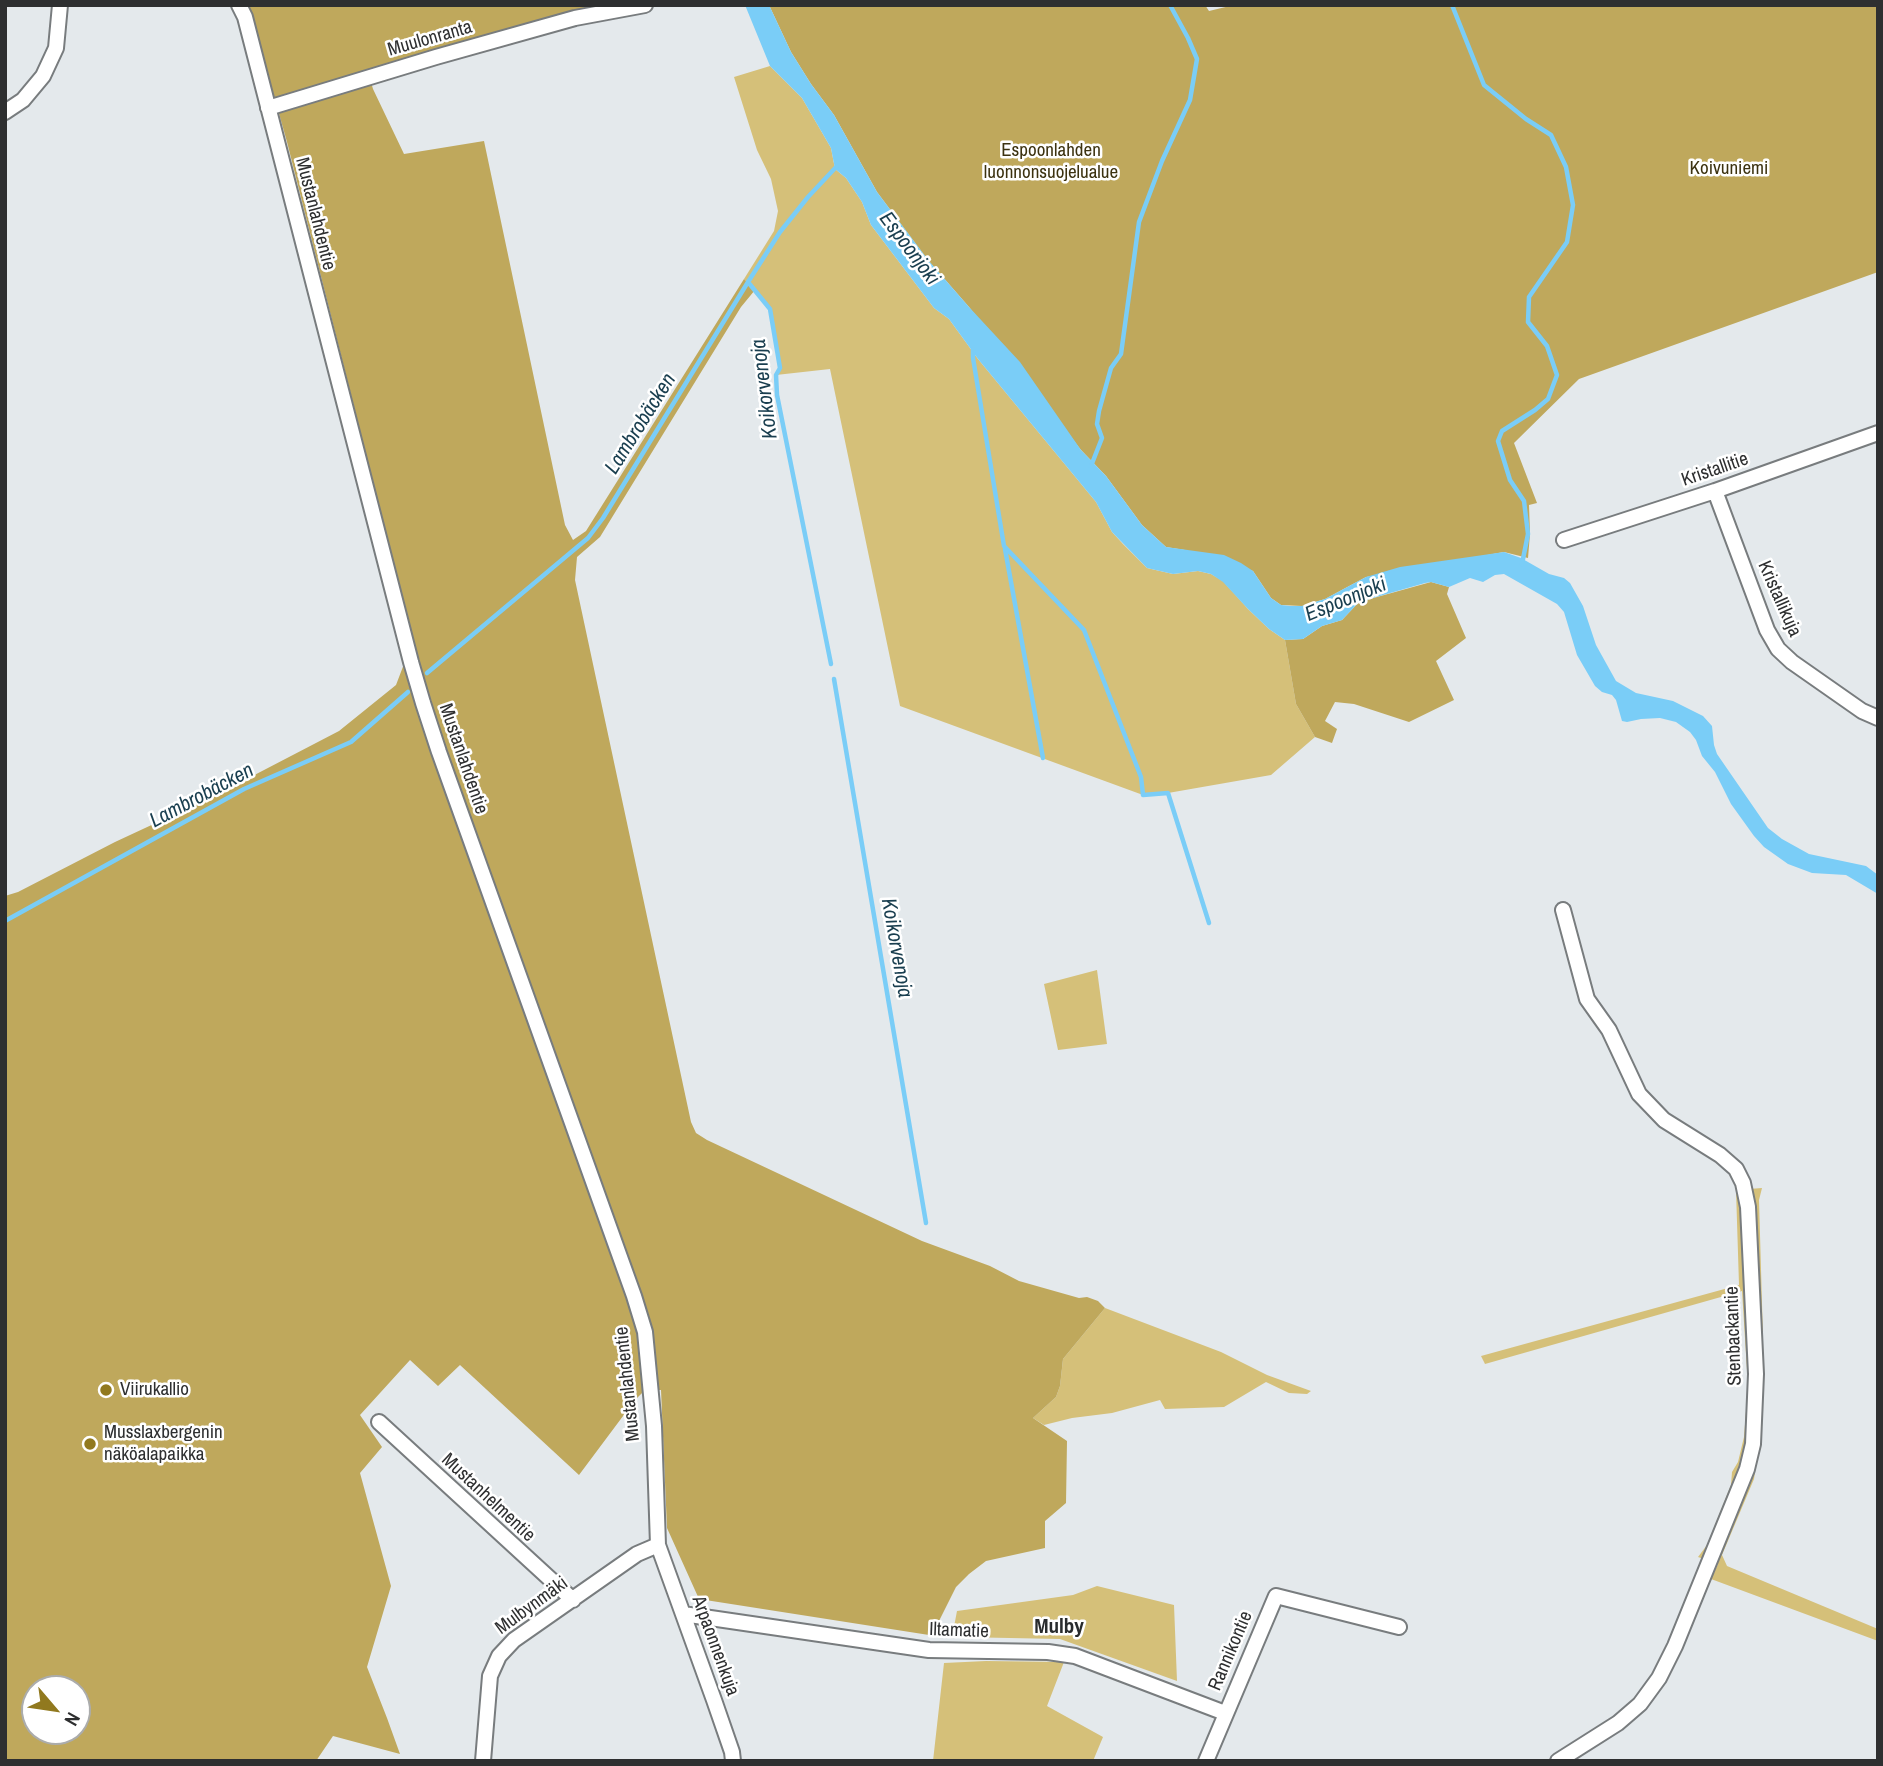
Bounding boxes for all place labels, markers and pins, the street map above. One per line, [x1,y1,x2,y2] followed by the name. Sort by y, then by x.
[120,1379,189,1401] place label: Viirukallio
[98,1382,114,1398] marker: Viirukallio
[104,1422,223,1466] place label: Musslaxbergenin näköalapaikka
[82,1436,98,1452] marker: Musslaxbergenin näköalapaikka

